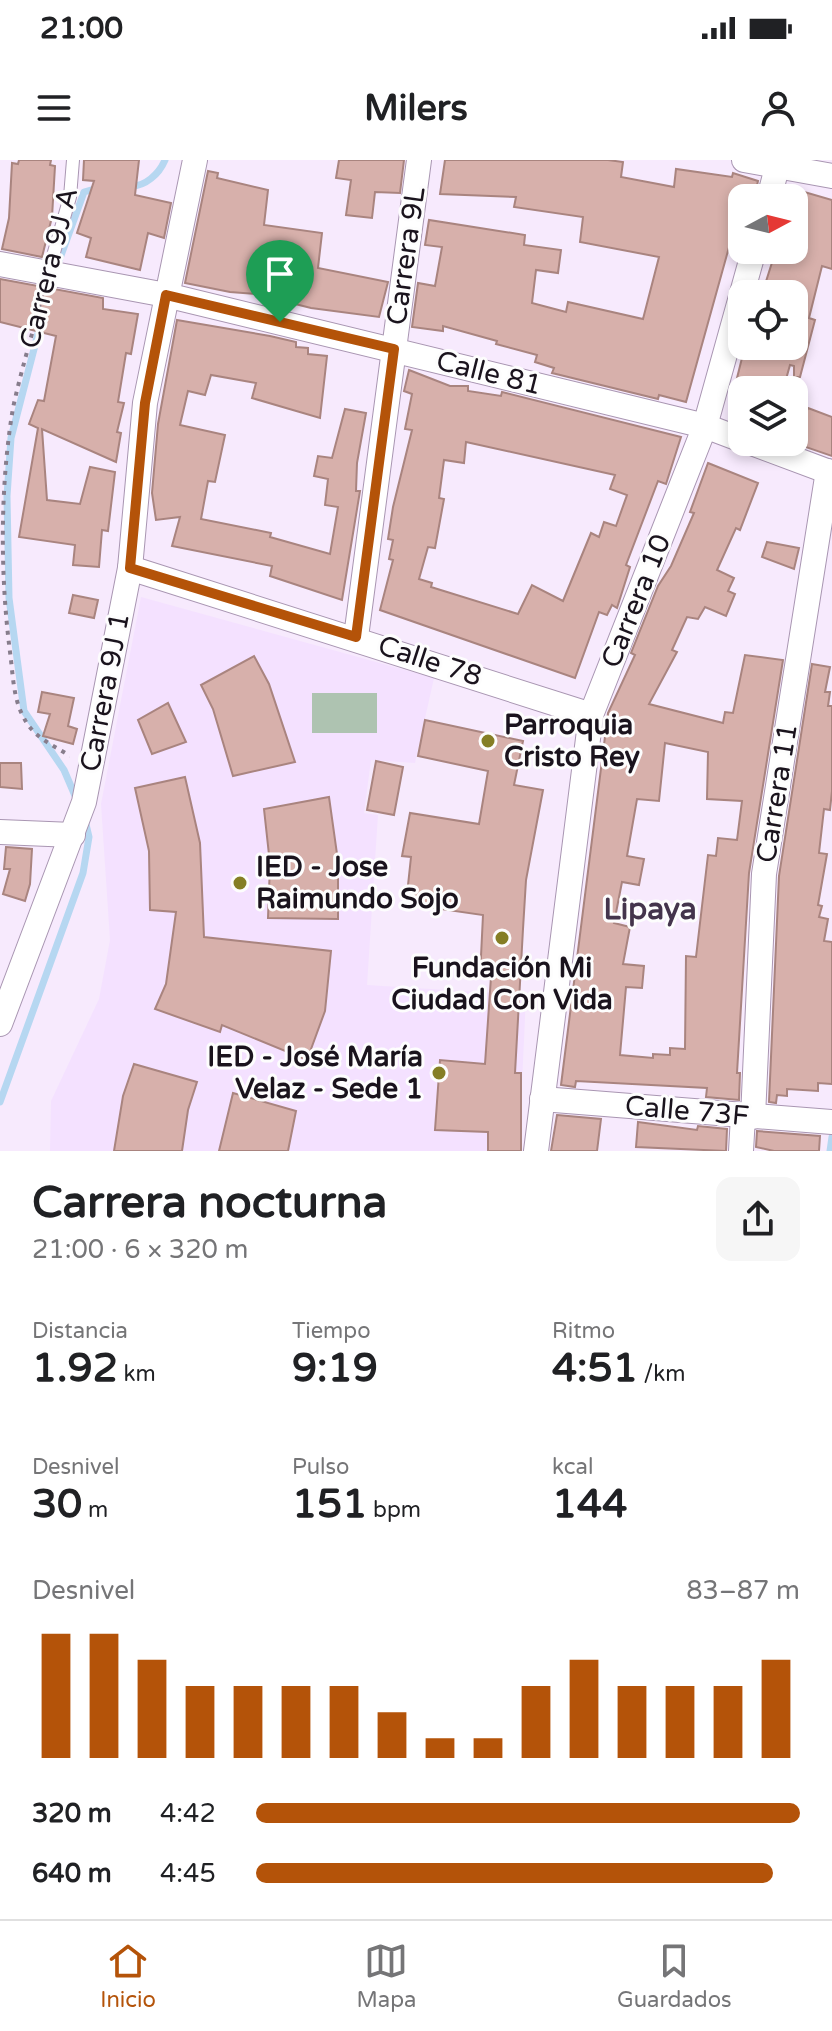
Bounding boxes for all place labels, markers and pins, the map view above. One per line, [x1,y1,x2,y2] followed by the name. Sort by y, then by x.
[246,240,314,322] pin
[504,708,640,774] place label: Parroquia Cristo Rey
[479,732,497,750] marker: Parroquia Cristo Rey
[256,850,459,916] place label: IED - Jose Raimundo Sojo
[231,874,249,892] marker: IED - Jose Raimundo Sojo
[493,929,511,947] marker: Fundación Mi Ciudad Con Vida
[391,951,613,1017] place label: Fundación Mi Ciudad Con Vida
[207,1040,423,1106] place label: IED - José María Velaz - Sede 1
[430,1064,448,1082] marker: IED - José María Velaz - Sede 1

